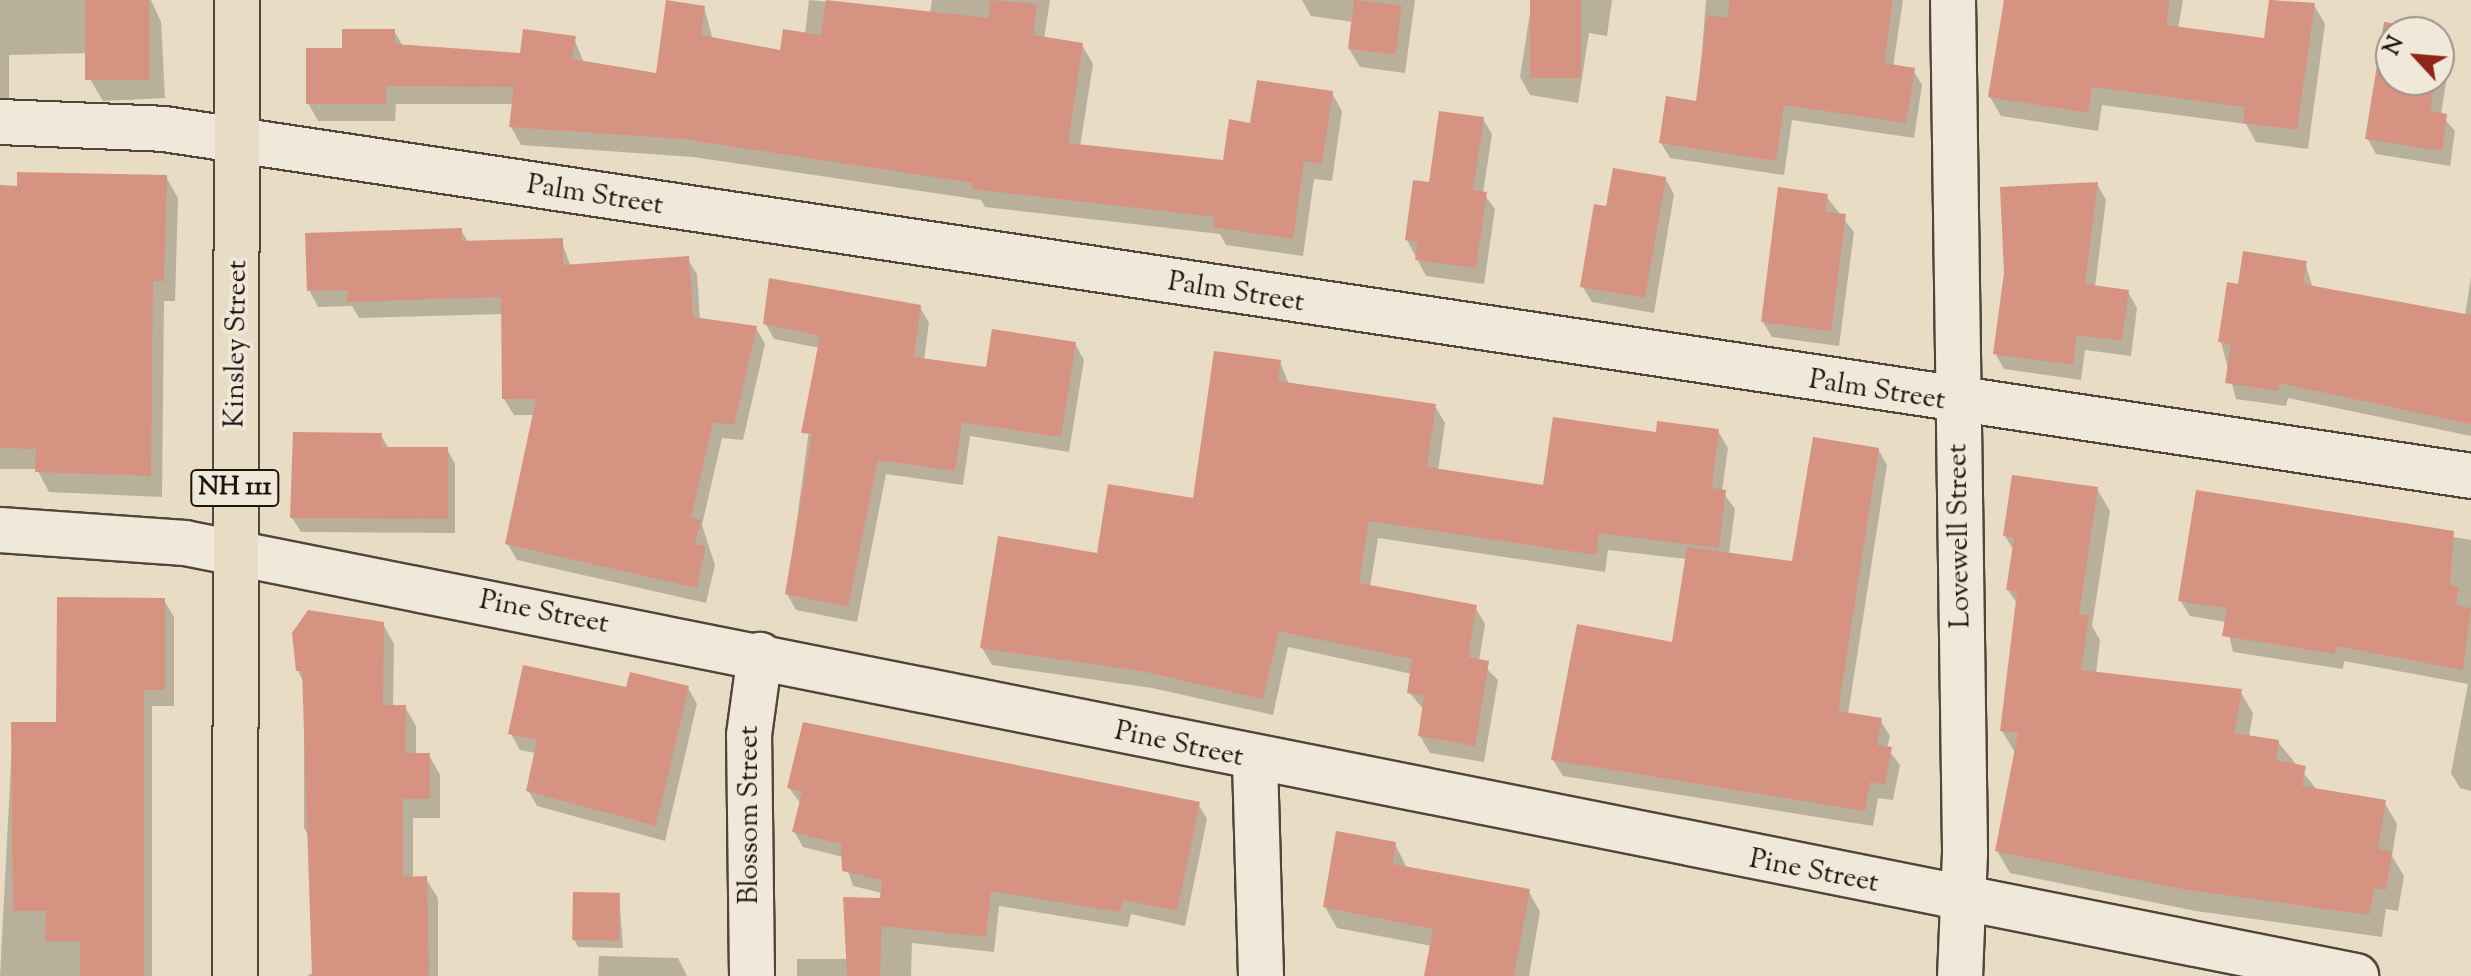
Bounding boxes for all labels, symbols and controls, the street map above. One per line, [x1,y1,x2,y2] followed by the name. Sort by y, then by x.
[2375,16,2455,96] north arrow
[2377,31,2413,61] text: N
[524,169,666,223] street label: Palm Street
[219,260,255,428] street label: Kinsley Street
[1165,266,1307,320] street label: Palm Street
[1806,364,1948,418] street label: Palm Street
[1942,443,1978,629] street label: Lovewell Street
[189,466,281,510] road number: NH 111
[477,584,611,642] street label: Pine Street
[1111,715,1247,775] street label: Pine Street
[733,725,767,905] street label: Blossom Street
[1747,843,1881,901] street label: Pine Street

